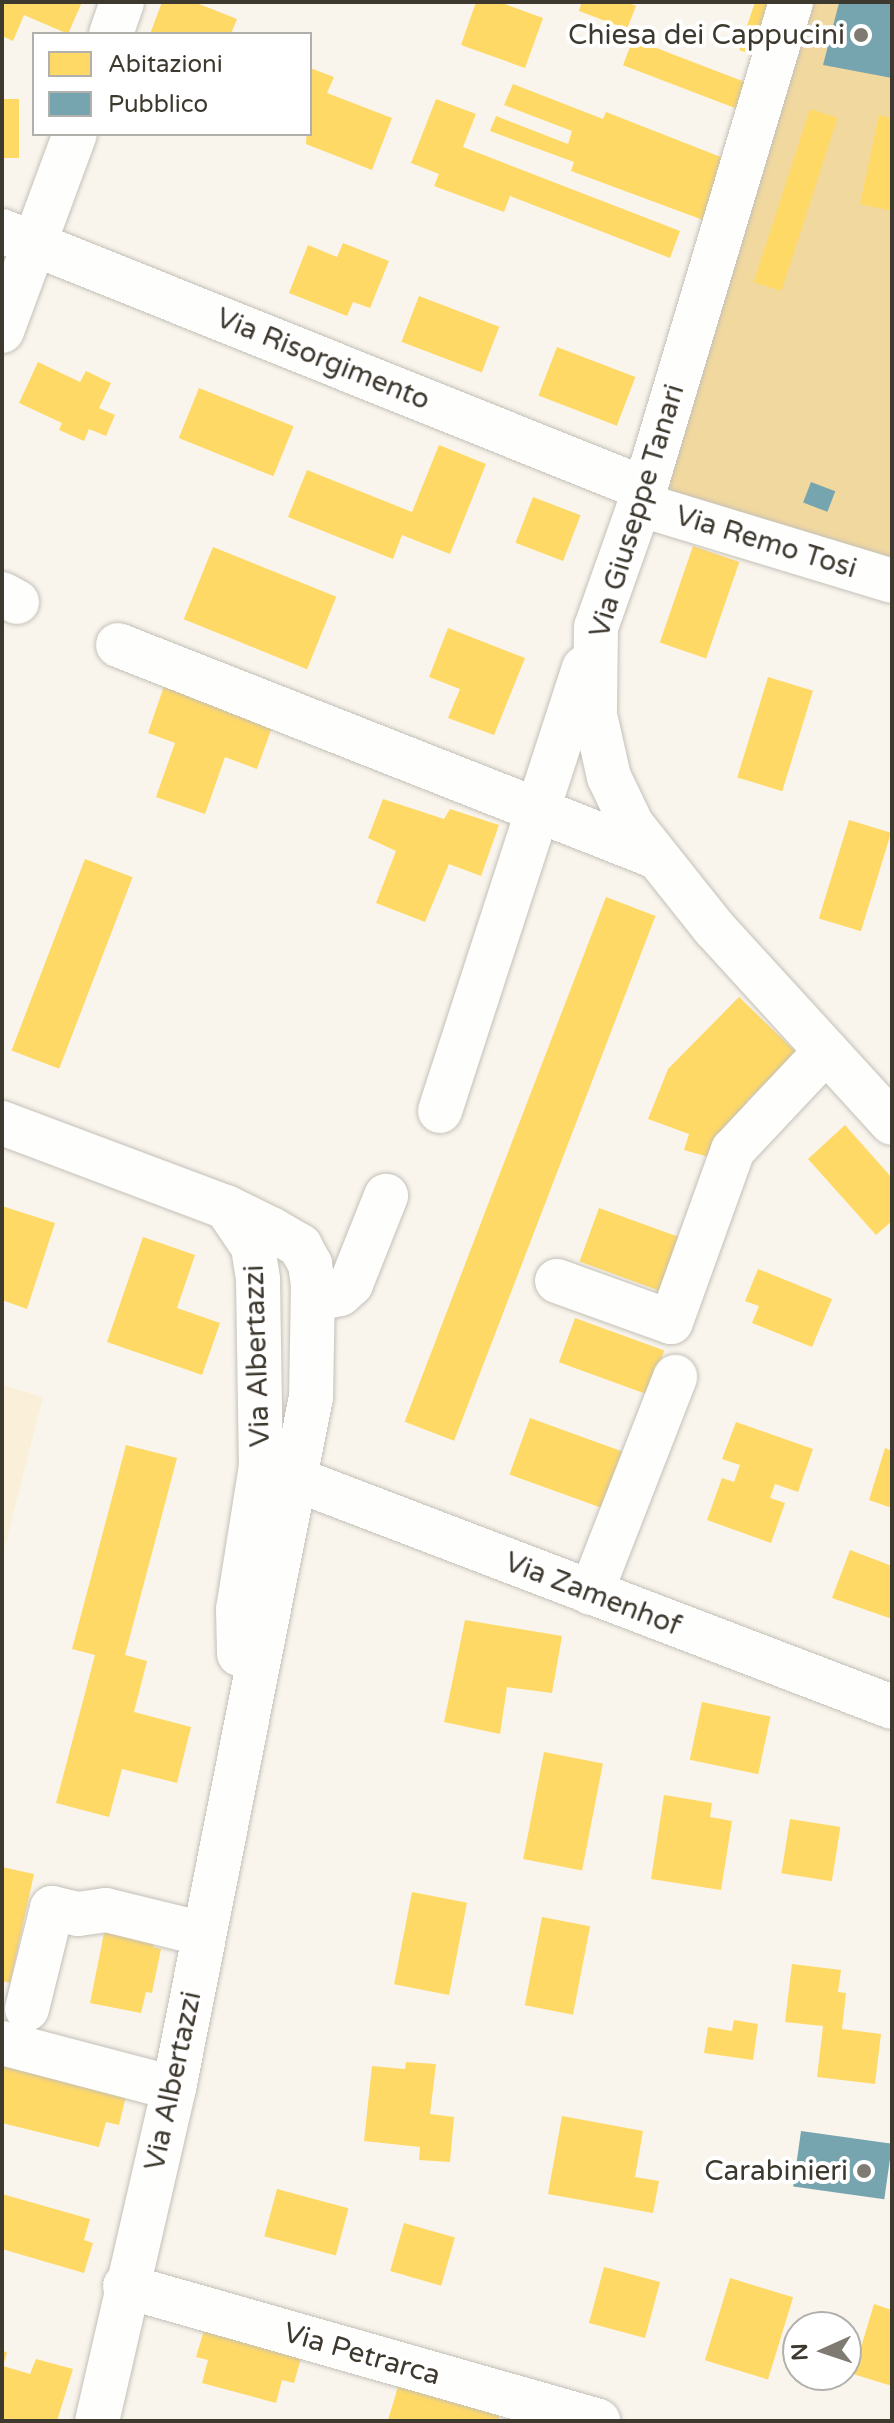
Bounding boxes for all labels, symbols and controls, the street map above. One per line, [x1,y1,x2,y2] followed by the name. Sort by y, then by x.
[568,18,845,52] place label: Chiesa dei Cappucini
[852,26,870,44] marker: Chiesa dei Cappucini
[32,32,312,136] legend
[108,50,223,79] text: Abitazioni
[108,90,208,119] text: Pubblico
[211,301,435,417] street label: Via Risorgimento
[582,380,692,642] street label: Via Giuseppe Tanari
[671,499,861,585] street label: Via Remo Tosi
[237,1264,277,1448] street label: Via Albertazzi
[500,1545,686,1643] street label: Via Zamenhof
[138,1988,208,2174] street label: Via Albertazzi
[704,2154,848,2188] place label: Carabinieri
[855,2162,873,2180] marker: Carabinieri
[782,2311,862,2391] north arrow
[280,2316,444,2392] street label: Via Petrarca
[787,2343,813,2362] text: N

